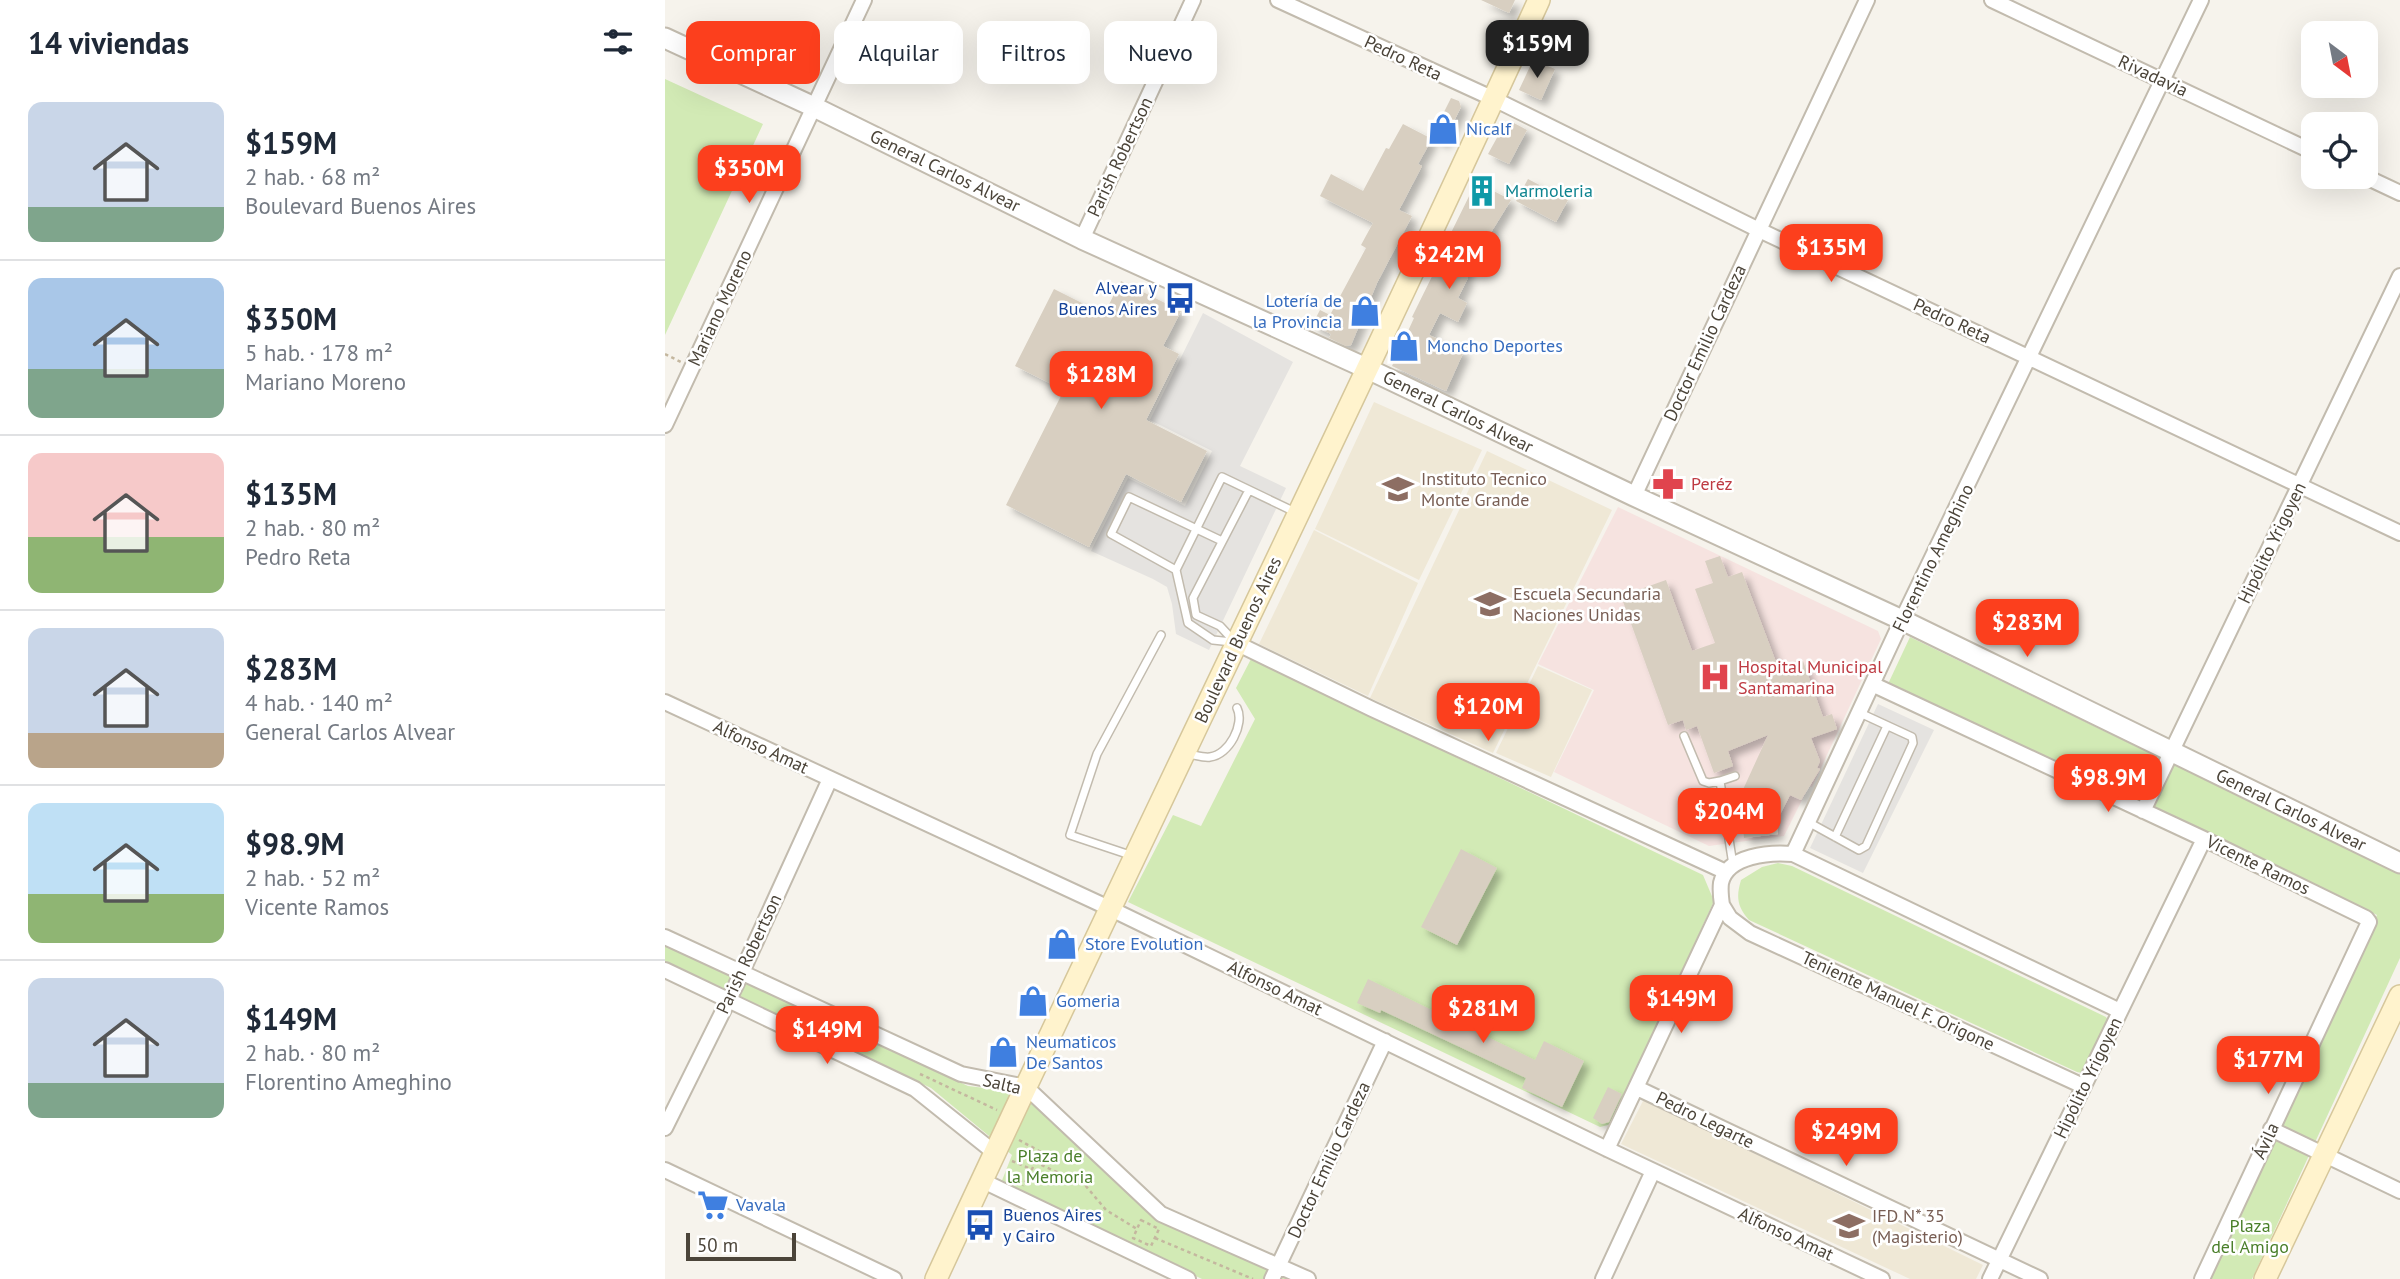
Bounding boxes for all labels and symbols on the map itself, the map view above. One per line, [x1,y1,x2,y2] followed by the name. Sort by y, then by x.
[1488,20,1586,80] pin: $159M
[2301,21,2378,98] north arrow
[1361,30,1446,85] street label: Pedro Reta
[2115,49,2192,102] street label: Rivadavia
[1082,93,1157,220] street label: Parish Robertson
[1426,112,1460,146] shop icon: Nicalf
[1466,117,1512,140] place label: Nicalf
[866,124,1024,217] street label: General Carlos Alvear
[700,146,798,205] pin: $350M
[1465,174,1499,208] building icon: Marmoleria
[1505,179,1593,202] place label: Marmoleria
[1782,224,1880,284] pin: $135M
[1400,232,1498,291] pin: $242M
[683,246,757,370] street label: Mariano Moreno
[1658,261,1751,425] street label: Doctor Emilio Cardeza
[1058,276,1158,320] place label: Alvear y Buenos Aires
[1163,281,1197,315] bus stop icon: Alvear y Buenos Aires
[1253,289,1342,333] place label: Lotería de la Provincia
[1910,293,1995,348] street label: Pedro Reta
[1348,294,1382,328] shop icon: Lotería de la Provincia
[1387,329,1421,363] shop icon: Moncho Deportes
[1427,334,1563,357] place label: Moncho Deportes
[1052,352,1150,411] pin: $128M
[1379,365,1537,458] street label: General Carlos Alvear
[1421,467,1547,511] place label: Instituto Tecnico Monte Grande
[1651,467,1685,501] pharmacy icon: Peréz
[1381,472,1415,506] school or university icon: Instituto Tecnico Monte Grande
[1691,472,1733,495] place label: Peréz
[2232,478,2311,607] street label: Hipólito Yrigoyen
[1887,480,1978,636] street label: Florentino Ameghino
[1189,553,1286,727] street label: Boulevard Buenos Aires
[1513,582,1661,626] place label: Escuela Secundaria Naciones Unidas
[1473,587,1507,621] school or university icon: Escuela Secundaria Naciones Unidas
[1978,600,2076,659] pin: $283M
[1738,655,1883,699] place label: Hospital Municipal Santamarina
[1698,660,1732,694] hospital icon: Hospital Municipal Santamarina
[1439,684,1537,743] pin: $120M
[710,714,813,779] street label: Alfonso Amat
[2051,754,2165,814] pin: $98.9M
[2212,763,2370,856] street label: General Carlos Alvear
[1680,788,1778,848] pin: $204M
[2202,829,2314,900] street label: Vicente Ramos
[711,890,786,1017] street label: Parish Robertson
[1045,927,1079,961] shop icon: Store Evolution
[1085,932,1203,955] place label: Store Evolution
[1798,946,1998,1055] street label: Teniente Manuel F. Origone
[1224,955,1326,1020] street label: Alfonso Amat
[1632,976,1730,1035] pin: $149M
[1016,984,1050,1018] shop icon: Gomeria
[1434,986,1532,1045] pin: $281M
[1056,989,1120,1012] place label: Gomeria
[778,1006,876,1066] pin: $149M
[2048,1013,2127,1142] street label: Hipólito Yrigoyen
[1026,1030,1116,1074] place label: Neumaticos De Santos
[986,1035,1020,1069] shop icon: Neumaticos De Santos
[2219,1036,2317,1096] pin: $177M
[981,1068,1024,1099] street label: Salta
[1282,1078,1375,1242] street label: Doctor Emilio Cardeza
[1652,1086,1758,1153] street label: Pedro Legarte
[1797,1108,1895,1168] pin: $249M
[2247,1119,2284,1163] street label: Ávila
[1007,1144,1093,1188] park label: Plaza de la Memoria
[696,1188,730,1222] supermarket icon: Vavala
[735,1193,786,1216] place label: Vavala
[1735,1201,1838,1266] street label: Alfonso Amat
[1003,1203,1102,1247] place label: Buenos Aires y Cairo
[1872,1204,1963,1248] place label: IFD N* 35 (Magisterio)
[963,1208,997,1242] bus stop icon: Buenos Aires y Cairo
[1832,1209,1866,1243] school or university icon: IFD N* 35 (Magisterio)
[2211,1214,2289,1258] park label: Plaza del Amigo
[686,1230,796,1262] scale bar

